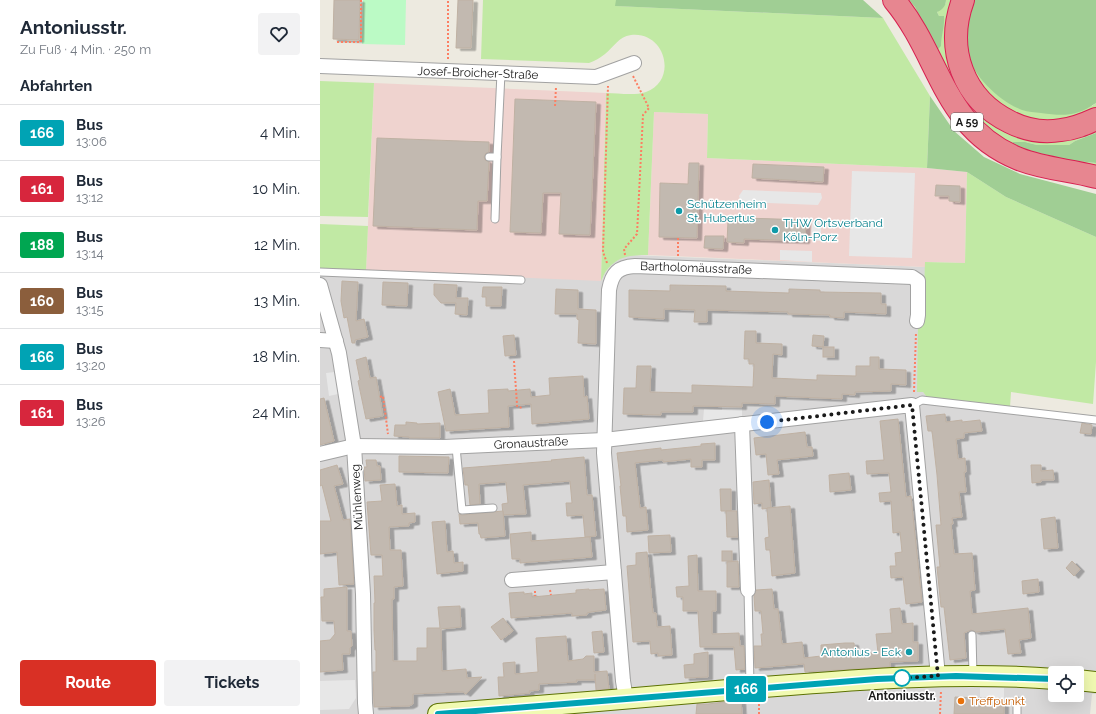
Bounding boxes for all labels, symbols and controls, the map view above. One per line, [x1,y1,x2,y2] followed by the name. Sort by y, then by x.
[258,13,300,55] button: heart
[20,16,127,38] text: Antoniusstr.
[20,42,151,57] text: Zu Fuß · 4 Min. · 250 m
[417,64,539,82] street label: Josef-Broicher-Straße
[20,77,92,95] text: Abfahrten
[951,113,983,131] road number: A 59
[76,116,103,134] text: Bus
[260,124,300,142] text: 4 Min.
[30,125,54,141] text: 166
[76,134,107,149] text: 13:06
[76,172,103,190] text: Bus
[253,180,300,198] text: 10 Min.
[31,181,53,197] text: 161
[76,190,103,205] text: 13:12
[687,197,767,225] place label: Schützenheim St. Hubertus
[674,206,684,216] marker: Schützenheim St. Hubertus
[783,216,883,244] place label: THW Ortsverband Köln-Porz
[770,225,780,235] marker: THW Ortsverband Köln-Porz
[76,228,103,246] text: Bus
[254,236,300,254] text: 12 Min.
[30,237,54,253] text: 188
[76,246,104,261] text: 13:14
[640,259,752,277] street label: Bartholomäusstraße
[76,284,103,302] text: Bus
[254,292,300,310] text: 13 Min.
[30,293,54,309] text: 160
[76,302,104,317] text: 13:15
[76,340,103,358] text: Bus
[253,348,300,366] text: 18 Min.
[30,349,54,365] text: 166
[76,358,106,373] text: 13:20
[76,396,103,414] text: Bus
[252,404,300,422] text: 24 Min.
[31,405,53,421] text: 161
[757,412,777,432] your location
[76,414,106,429] text: 13:26
[493,434,569,452] street label: Gronaustraße
[348,464,366,530] street label: Mühlenweg
[821,645,902,659] place label: Antonius - Eck
[904,647,914,657] marker: Antonius - Eck
[20,660,156,706] button: Route
[164,660,300,706] button: Tickets
[1048,666,1084,702] map controls
[1048,666,1084,702] button: locate
[893,669,911,687] marker: Antoniusstr.
[723,676,769,702] line badge: 166
[734,681,758,697] text: 166
[868,689,936,703] place label: Antoniusstr.
[969,694,1025,708] place label: Treffpunkt
[956,696,966,706] marker: Treffpunkt

